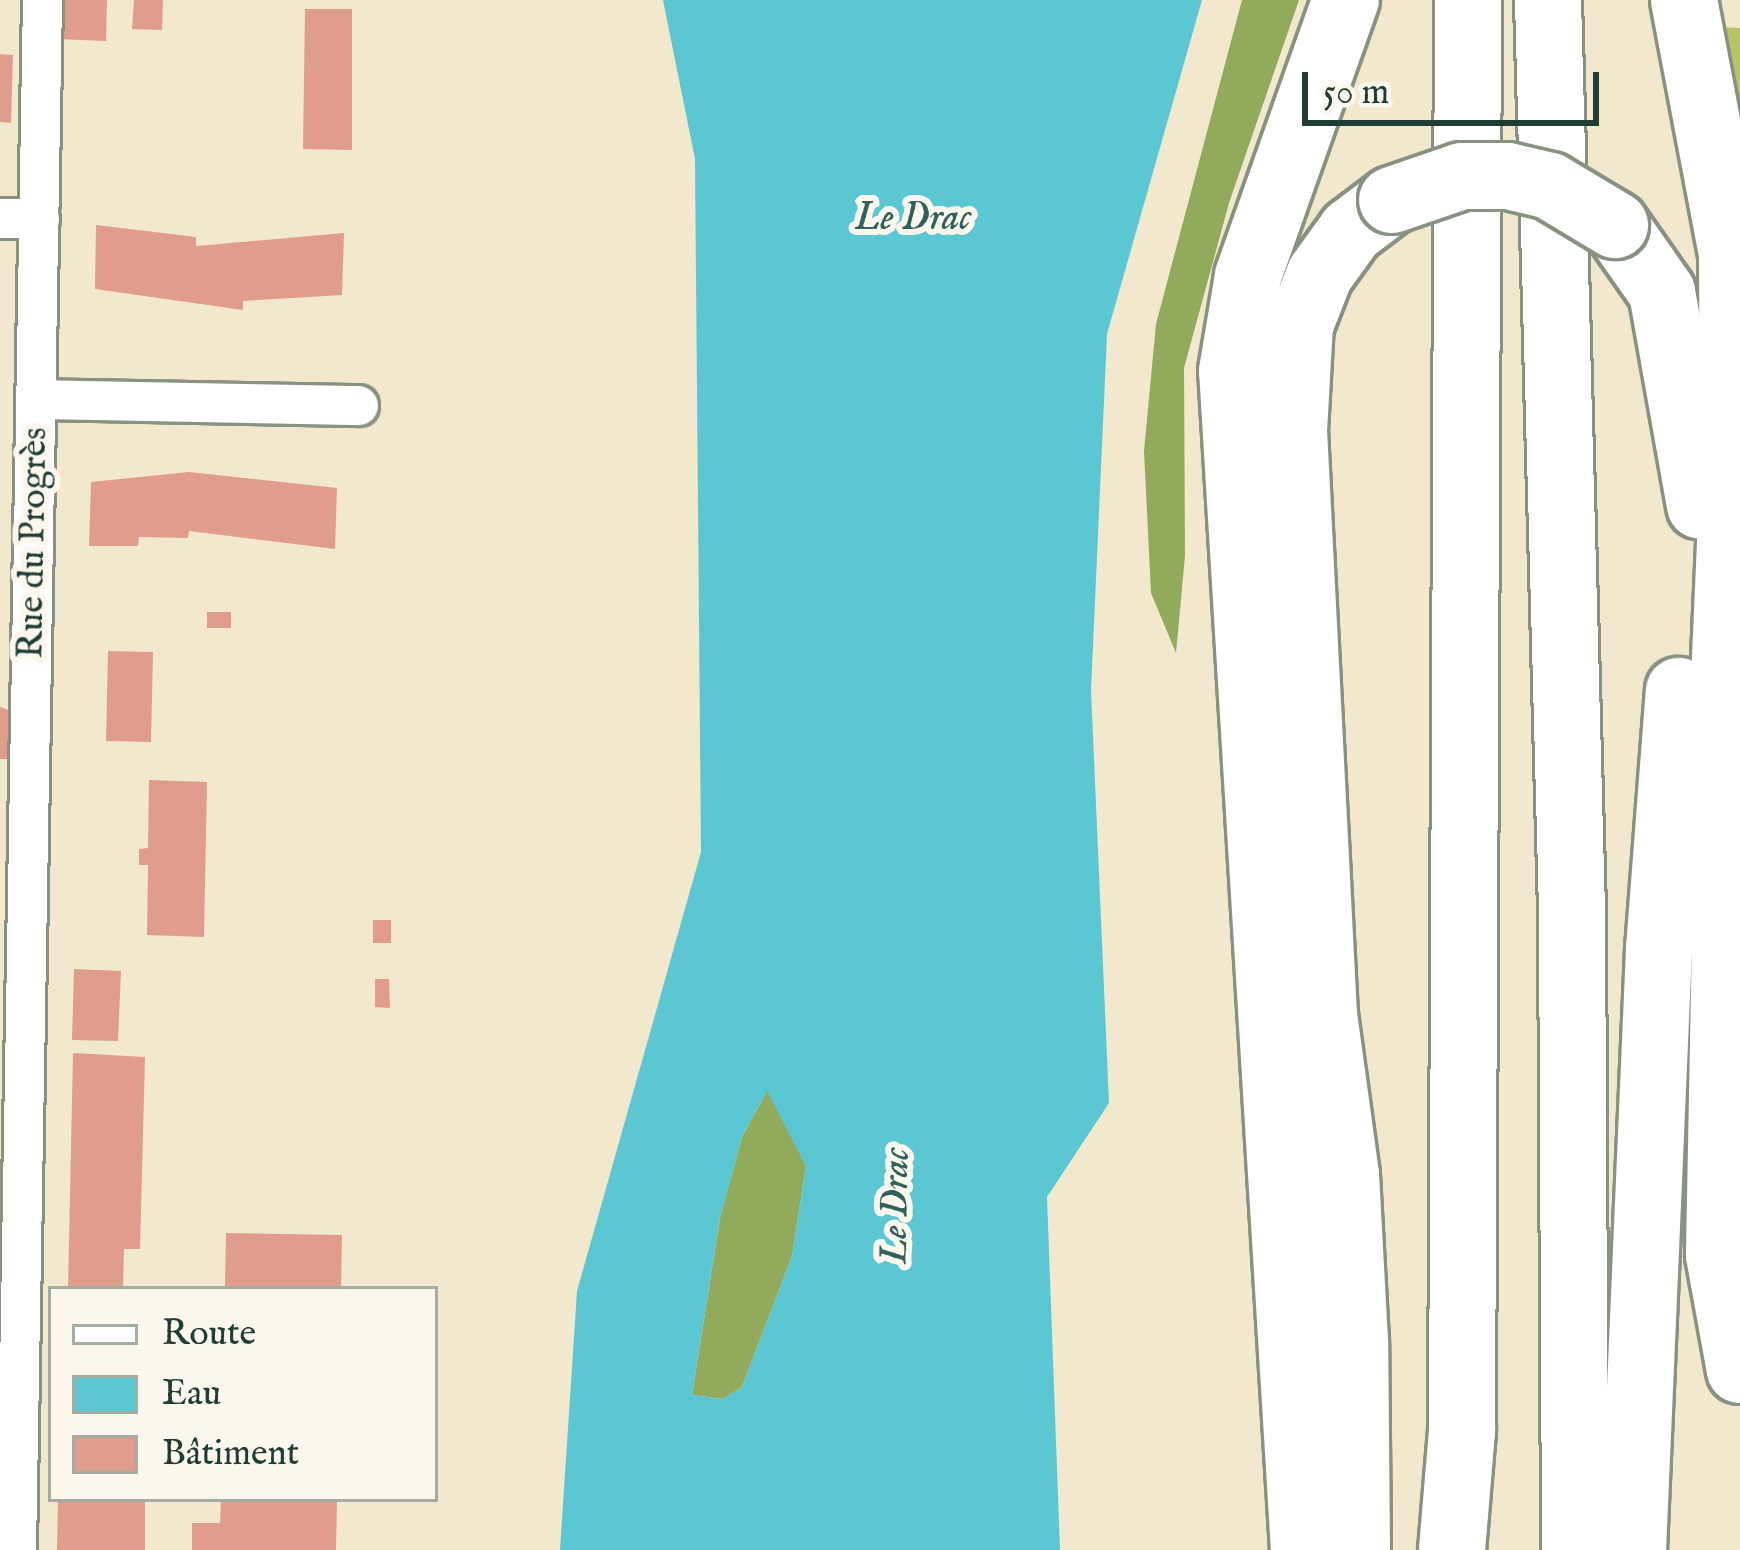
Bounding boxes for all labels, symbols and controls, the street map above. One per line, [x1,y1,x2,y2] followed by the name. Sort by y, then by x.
[1308,48,1605,122] scale bar
[1323,70,1389,116] text: 50 m
[855,196,971,242] water label: Le Drac
[10,427,58,659] street label: Rue du Progrès
[873,1147,921,1265] water label: Le Drac
[48,1286,438,1502] legend
[162,1311,256,1357] text: Route
[162,1371,221,1417] text: Eau
[162,1431,299,1477] text: Bâtiment

